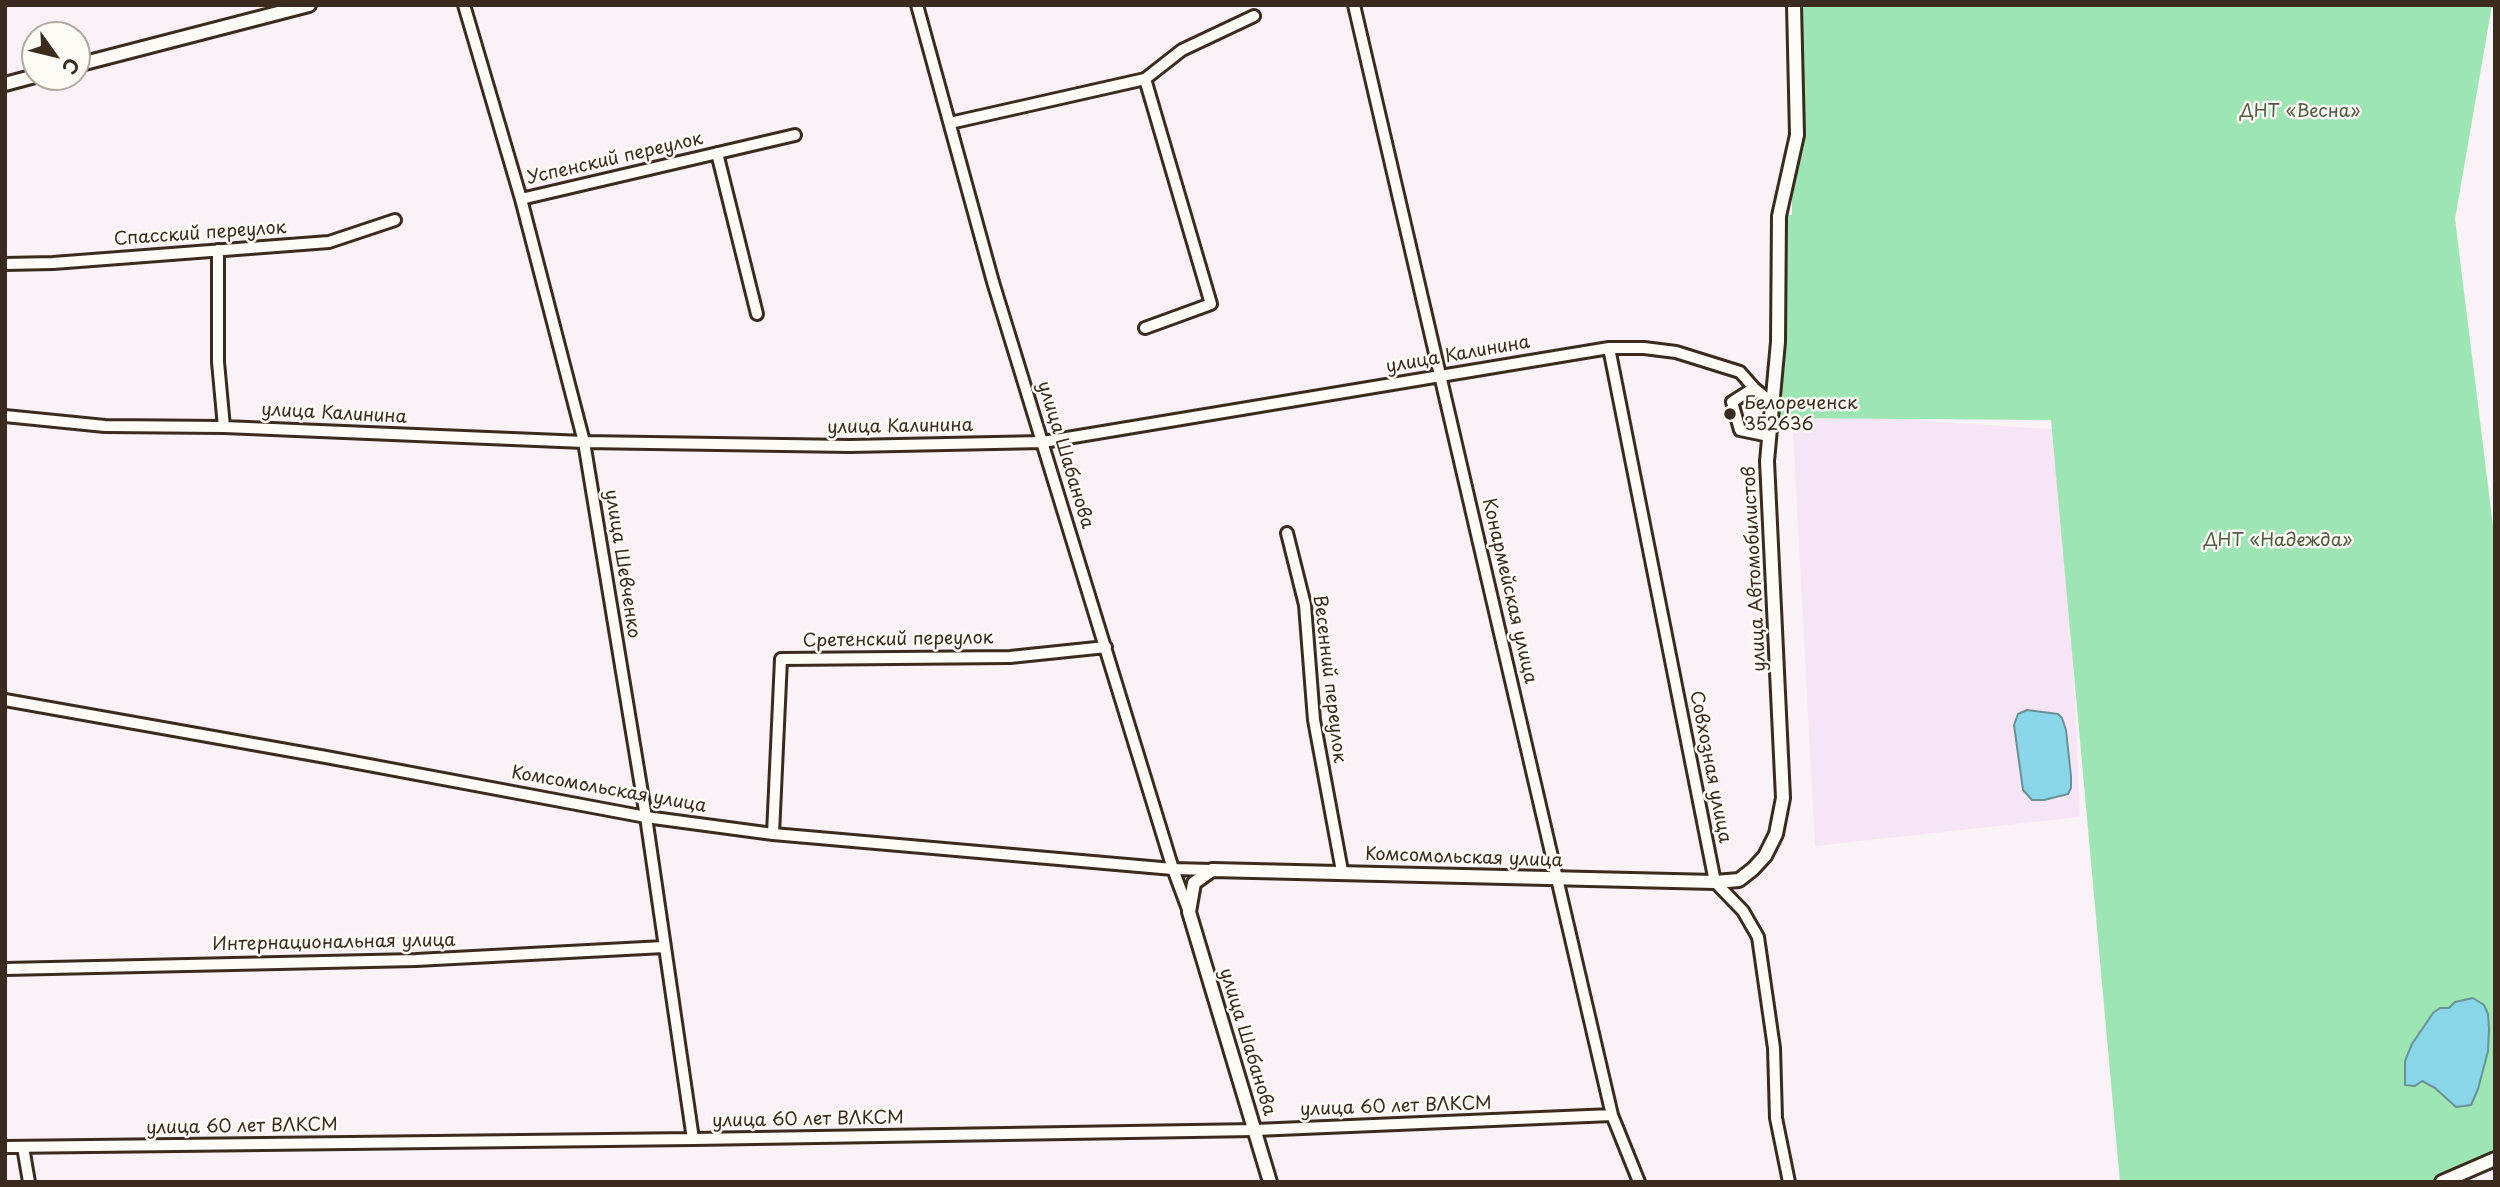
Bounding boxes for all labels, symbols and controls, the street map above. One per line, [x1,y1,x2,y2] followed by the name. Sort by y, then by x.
[21,21,91,91] north arrow
[56,53,87,80] text: С
[2240,101,2360,123] park label: ДНТ «Весна»
[525,128,705,190] street label: Успенский переулок
[113,217,287,251] street label: Спасский переулок
[1384,332,1532,378] street label: улица Калинина
[1032,379,1098,531] street label: улица Шабанова
[1744,393,1858,436] place label: Белореченск 352636
[261,399,407,429] street label: улица Калинина
[1722,406,1738,422] marker: Белореченск 352636
[827,415,973,439] street label: улица Калинина
[1739,466,1771,672] street label: улица Автомобилистов
[600,488,644,640] street label: улица Шевченко
[1477,496,1541,686] street label: Конармейская улица
[2204,530,2352,552] park label: ДНТ «Надежда»
[1308,594,1350,764] street label: Весенний переулок
[803,628,993,652] street label: Сретенский переулок
[1685,689,1735,845] street label: Совхозная улица
[510,762,708,818] street label: Комсомольская улица
[1365,844,1563,872] street label: Комсомольская улица
[212,930,456,956] street label: Интернациональная улица
[1214,966,1280,1118] street label: улица Шабанова
[1300,1093,1492,1121] street label: улица 60 лет ВЛКСМ
[712,1108,904,1132] street label: улица 60 лет ВЛКСМ
[146,1115,338,1139] street label: улица 60 лет ВЛКСМ

